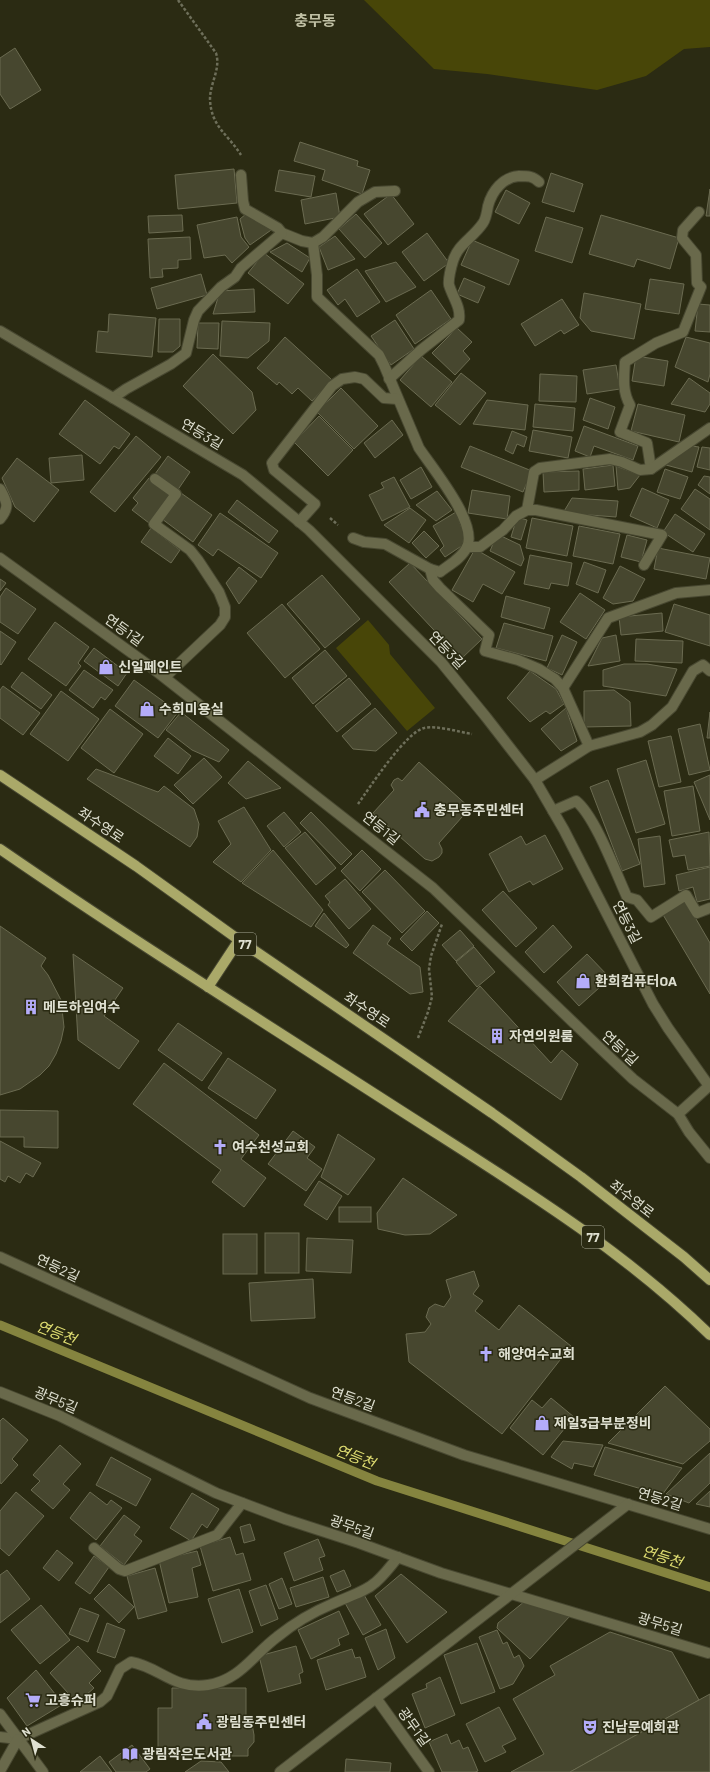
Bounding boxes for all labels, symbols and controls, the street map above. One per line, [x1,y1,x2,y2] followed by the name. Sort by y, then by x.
[294,11,336,29] district label: 충무동
[178,414,226,453] street label: 연등3길
[102,610,147,649] street label: 연등1길
[426,627,469,672] street label: 연등3길
[97,658,115,676] shop icon: 신일페인트
[118,658,183,675] place label: 신일페인트
[138,700,156,718] shop icon: 수희미용실
[159,700,223,717] place label: 수희미용실
[413,801,431,819] public building icon: 충무동주민센터
[434,801,524,818] place label: 충무동주민센터
[75,803,127,846] street label: 좌수영로
[359,807,404,848] street label: 연등1길
[609,897,645,946] street label: 연등3길
[234,933,256,955] road number: 77
[574,972,592,990] shop icon: 환희컴퓨터OA
[595,972,678,989] place label: 환희컴퓨터OA
[341,988,393,1031] street label: 좌수영로
[22,998,40,1016] building icon: 메트하임여수
[43,998,120,1015] place label: 메트하임여수
[488,1027,506,1045] building icon: 자연의원룸
[509,1027,574,1044] place label: 자연의원룸
[599,1027,642,1069] street label: 연등1길
[211,1138,229,1156] church icon: 여수천성교회
[232,1138,309,1155] place label: 여수천성교회
[607,1176,658,1221] street label: 좌수영로
[582,1226,604,1248] road number: 77
[34,1250,83,1285] street label: 연등2길
[34,1316,81,1349] water label: 연등천
[477,1345,495,1363] church icon: 해양여수교회
[498,1345,575,1362] place label: 해양여수교회
[32,1383,81,1416] street label: 광무5길
[329,1383,378,1414] street label: 연등2길
[533,1414,551,1432] shop icon: 제일3급부분정비
[554,1414,652,1431] place label: 제일3급부분정비
[333,1440,380,1473] water label: 연등천
[636,1484,685,1513] street label: 연등2길
[328,1511,377,1542] street label: 광무5길
[640,1541,687,1572] water label: 연등천
[636,1609,685,1638] street label: 광무5길
[24,1691,42,1709] supermarket icon: 고흥슈퍼
[45,1691,97,1708] place label: 고흥슈퍼
[395,1704,434,1749] street label: 광무1길
[195,1713,213,1731] public building icon: 광림동주민센터
[216,1713,306,1730] place label: 광림동주민센터
[581,1718,599,1736] theatre icon: 진남문예회관
[602,1718,679,1735] place label: 진남문예회관
[12,1720,52,1760] north arrow
[19,1724,33,1739] text: N
[121,1745,139,1763] library icon: 광림작은도서관
[142,1745,232,1762] place label: 광림작은도서관

